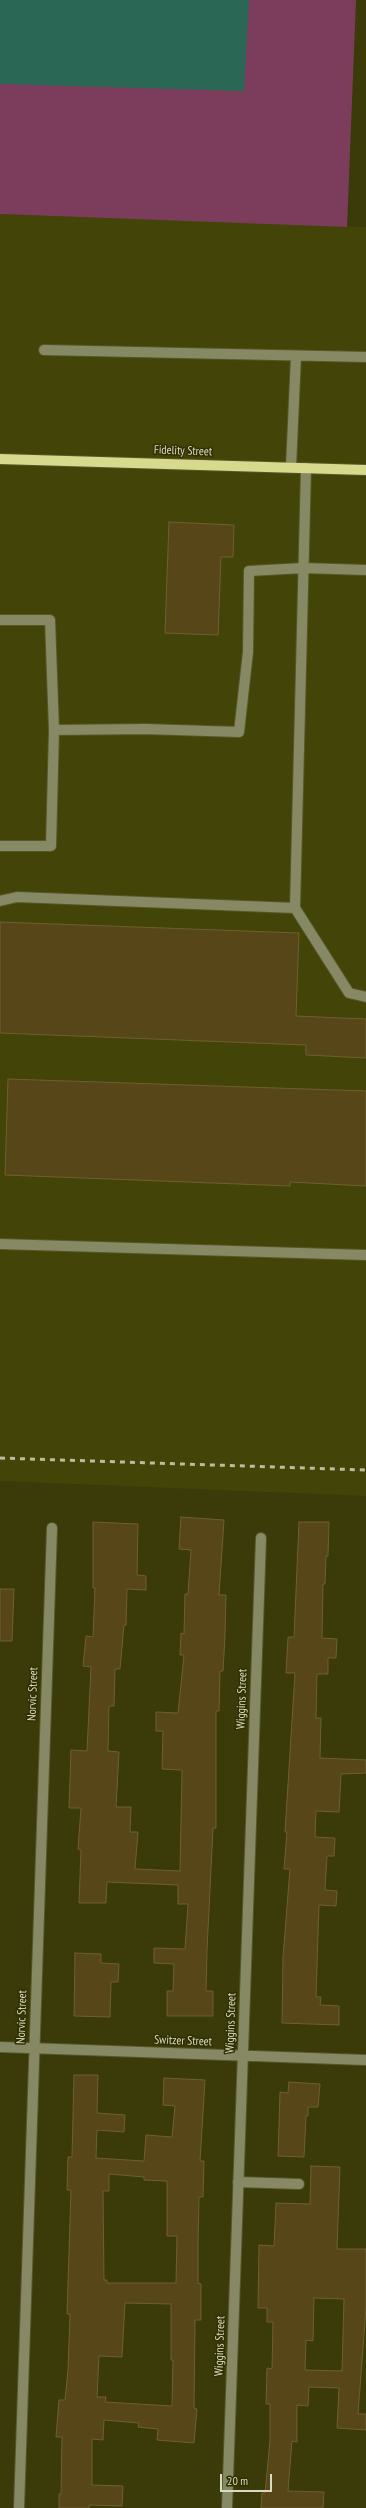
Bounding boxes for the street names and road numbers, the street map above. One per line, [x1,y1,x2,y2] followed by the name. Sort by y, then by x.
[154,443,212,459] street label: Fidelity Street
[25,1667,41,1721] street label: Norvic Street
[234,1669,250,1729] street label: Wiggins Street
[14,1990,30,2044] street label: Norvic Street
[223,1993,239,2053] street label: Wiggins Street
[154,2033,212,2049] street label: Switzer Street
[212,2316,228,2376] street label: Wiggins Street

